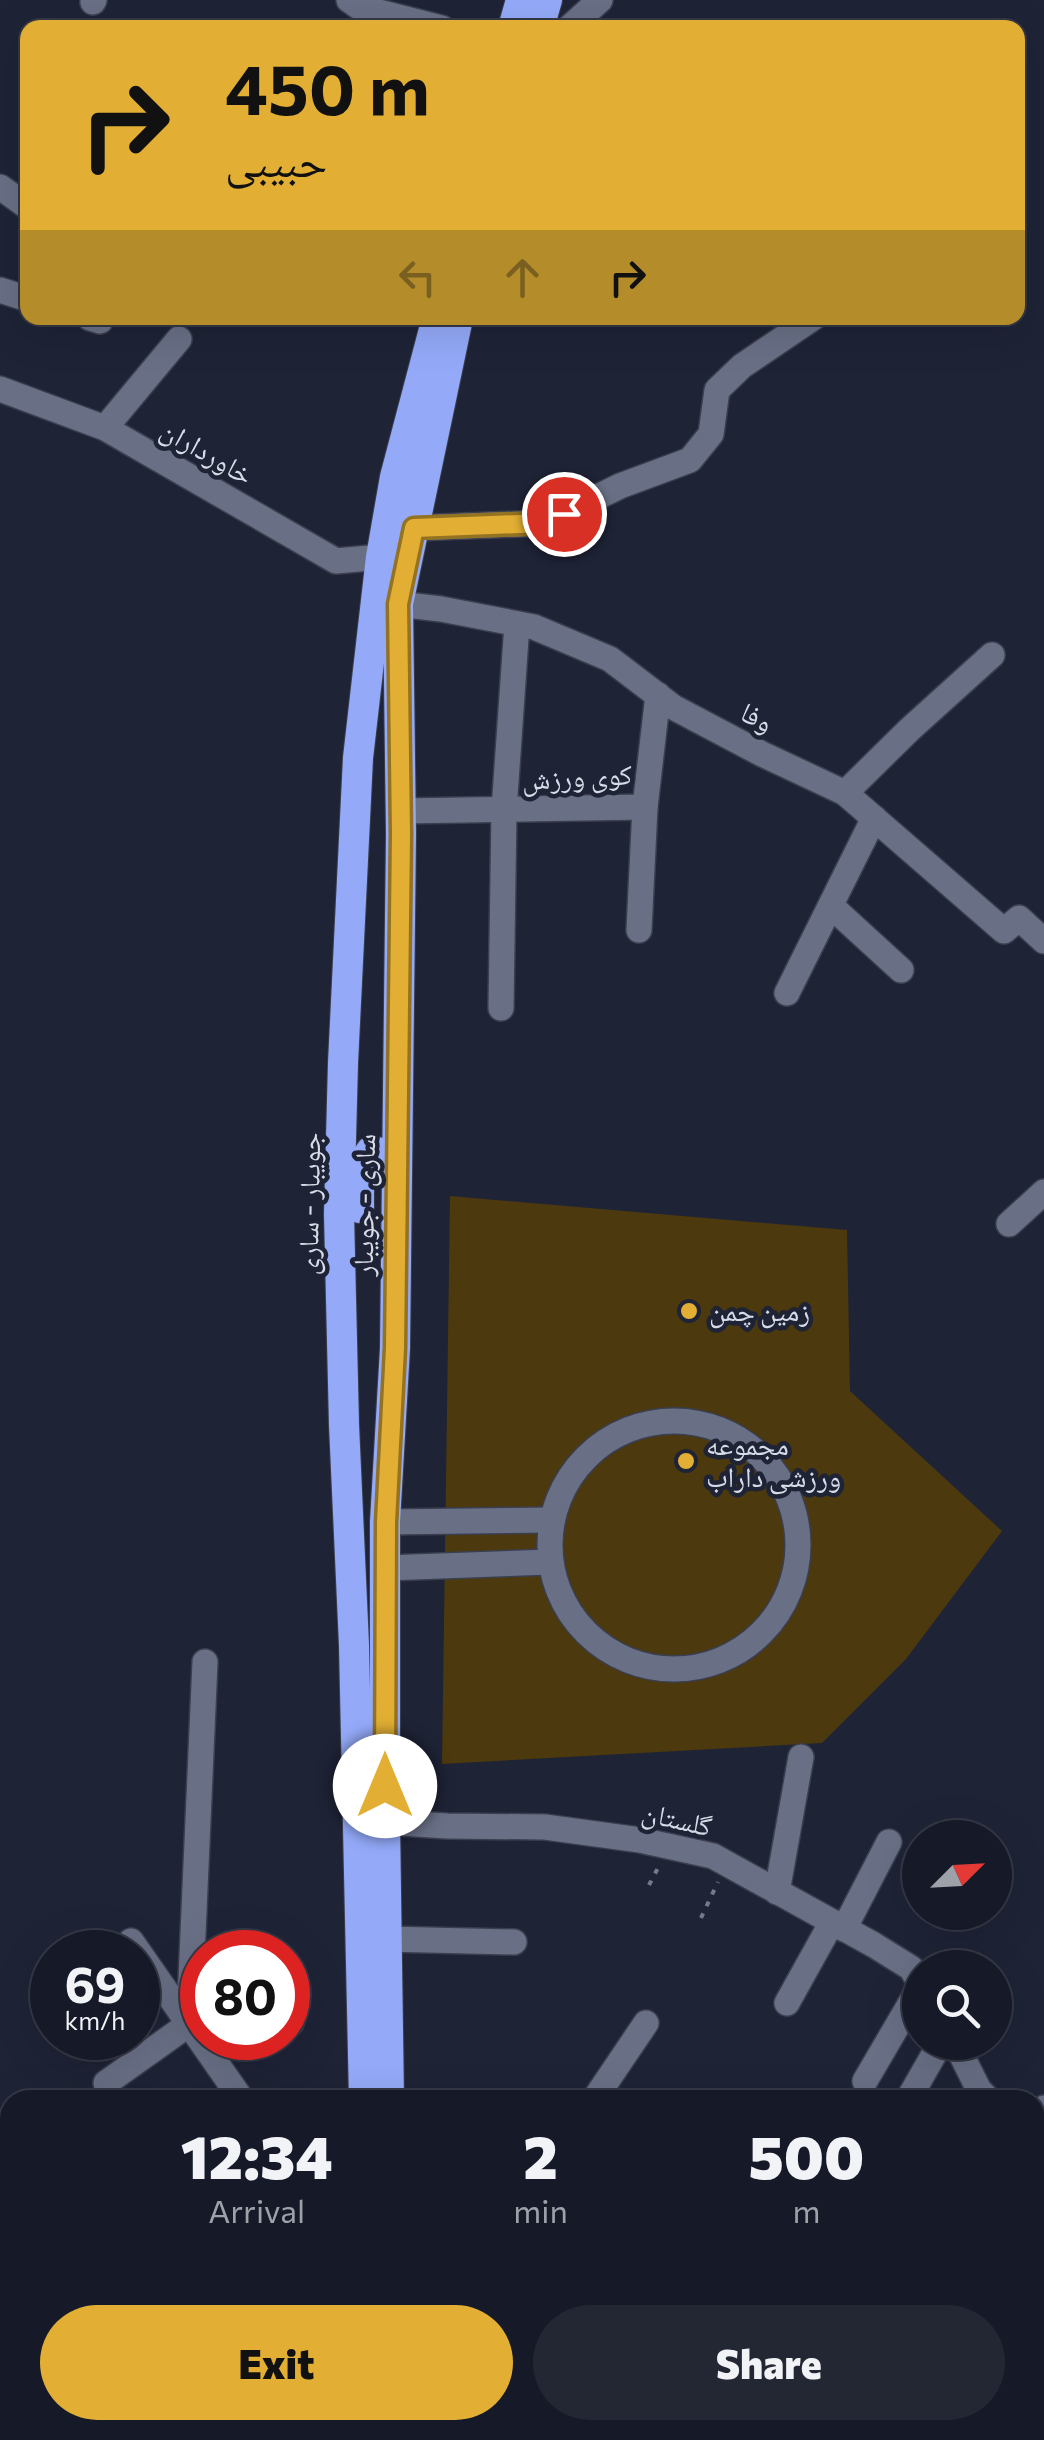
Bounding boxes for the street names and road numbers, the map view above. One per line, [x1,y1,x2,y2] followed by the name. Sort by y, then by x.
[155,411,260,492] street label: خاورداران
[736,694,779,739] street label: وفا
[521,756,633,798] street label: کوی ورزش
[290,1132,327,1276] street label: جویبار - ساری
[345,1133,382,1278] street label: ساری - جویبار
[639,1794,716,1844] street label: گلستان

